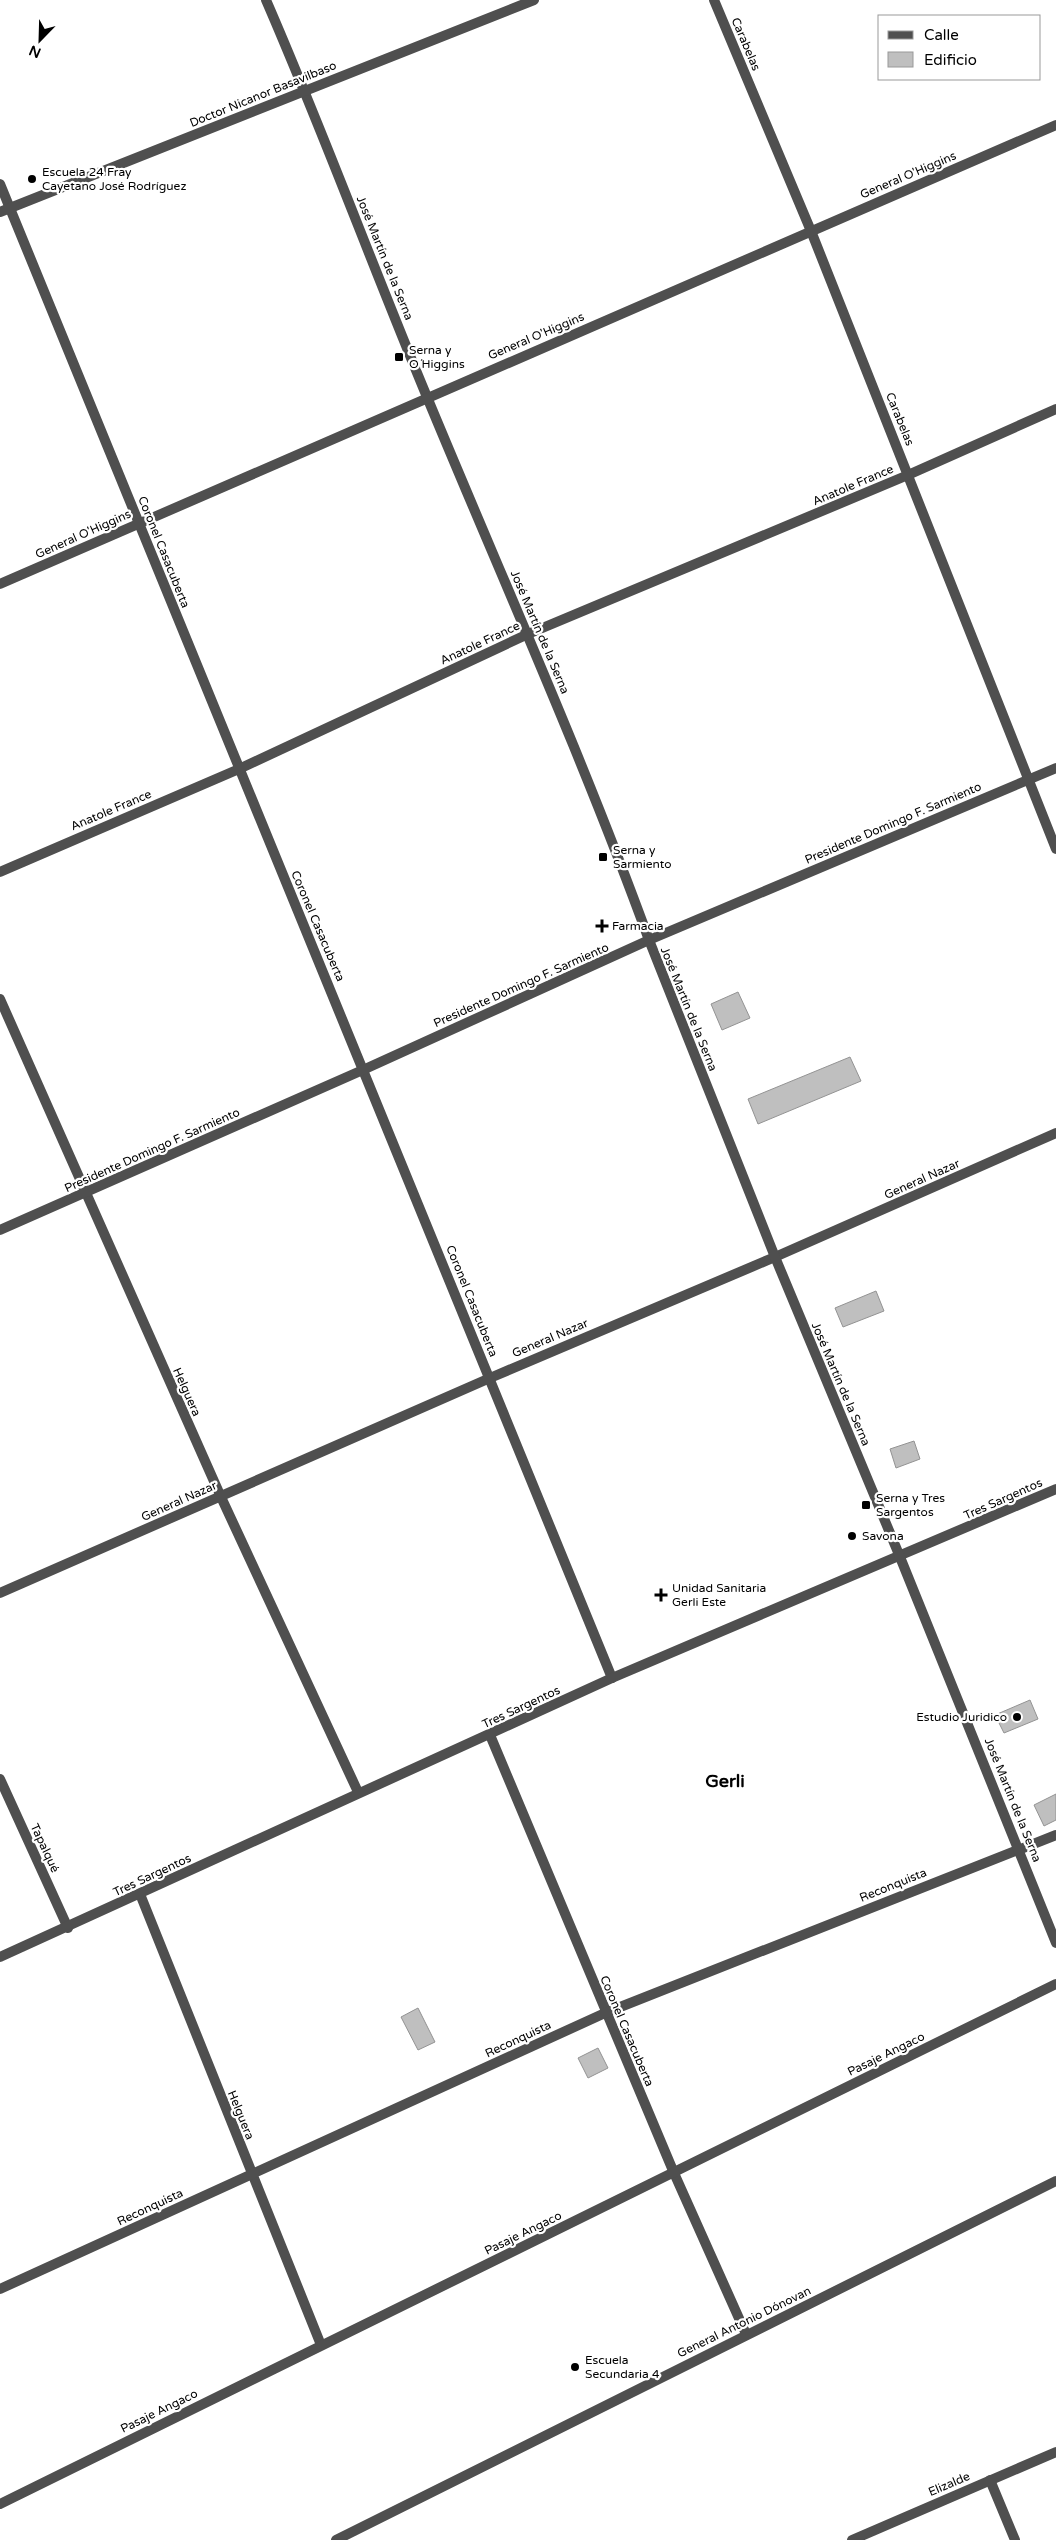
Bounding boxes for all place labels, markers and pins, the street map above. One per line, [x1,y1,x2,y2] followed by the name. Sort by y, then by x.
[42,165,186,193] place label: Escuela 24 Fray Cayetano José Rodríguez
[26,173,38,185] marker: Escuela 24 Fray Cayetano José Rodríguez
[409,343,465,371] place label: Serna y O´Higgins
[393,351,405,363] marker: Serna y O´Higgins
[613,843,672,871] place label: Serna y Sarmiento
[597,851,609,863] marker: Serna y Sarmiento
[612,919,664,933] place label: Farmacia
[596,920,608,932] marker: Farmacia
[876,1491,945,1519] place label: Serna y Tres Sargentos
[860,1499,872,1511] marker: Serna y Tres Sargentos
[862,1529,904,1543] place label: Savona
[846,1530,858,1542] marker: Savona
[672,1581,766,1609] place label: Unidad Sanitaria Gerli Este
[654,1588,668,1602] marker: Unidad Sanitaria Gerli Este
[916,1710,1007,1724] place label: Estudio Juridico
[1011,1711,1023,1723] marker: Estudio Juridico
[585,2353,660,2381] place label: Escuela Secundaria 4
[569,2361,581,2373] marker: Escuela Secundaria 4

